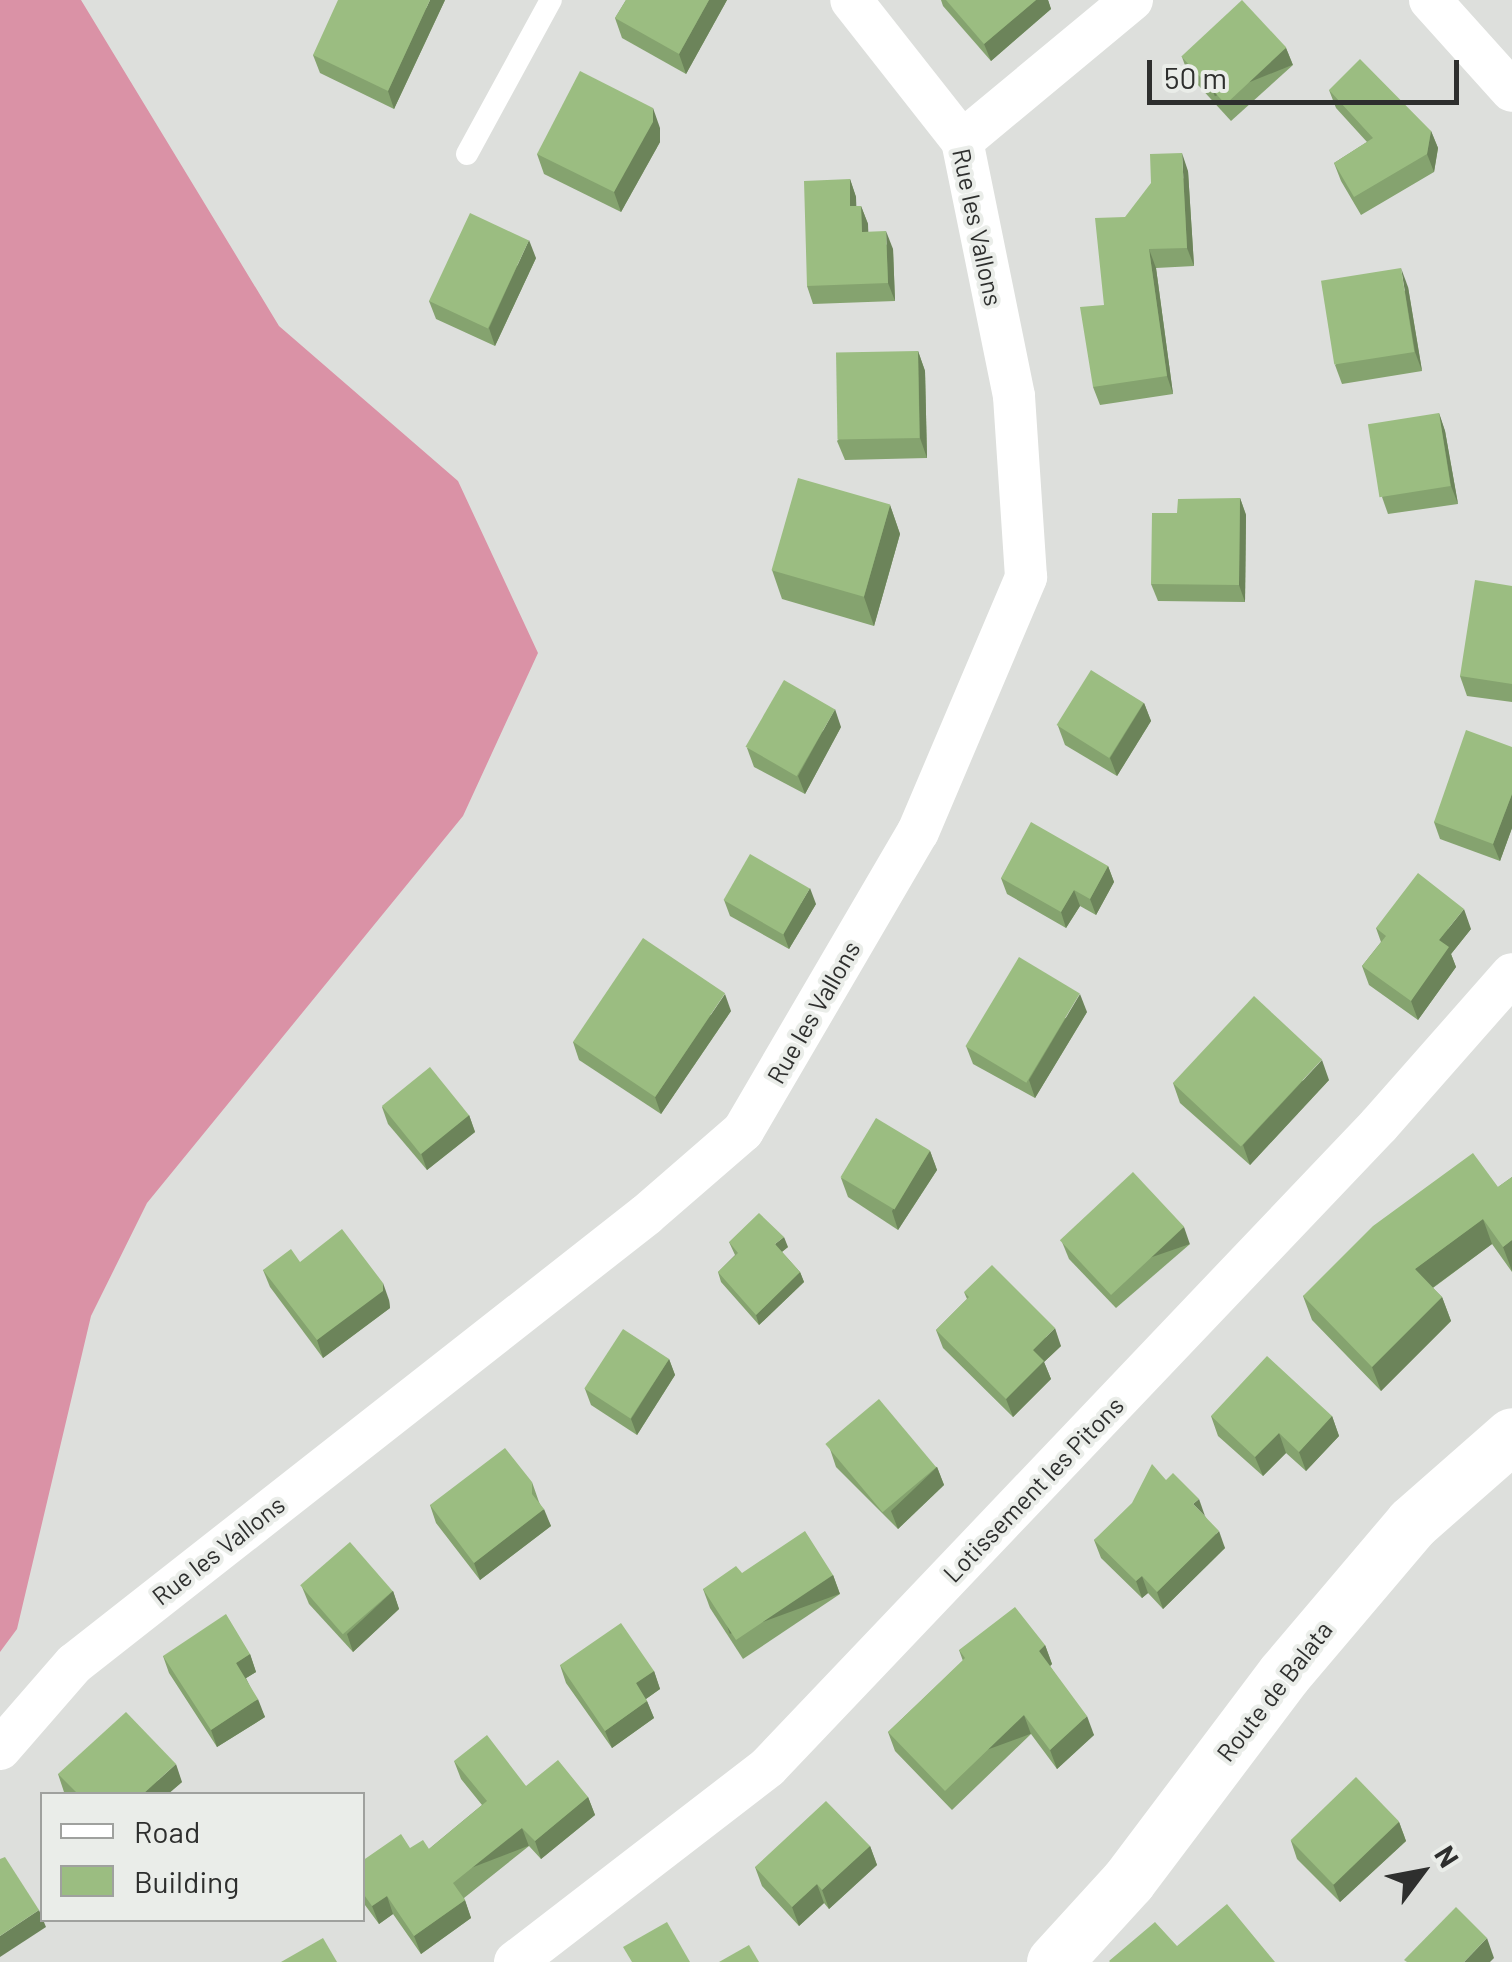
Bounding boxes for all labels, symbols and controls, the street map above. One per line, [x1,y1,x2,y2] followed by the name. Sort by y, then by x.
[1152,40,1464,102] scale bar
[1164,59,1227,95] text: 50 m
[947,146,1009,308] street label: Rue les Vallons
[760,935,866,1089] street label: Rue les Vallons
[937,1390,1129,1588] street label: Lotissement les Pitons
[146,1489,290,1611] street label: Rue les Vallons
[1210,1615,1338,1767] street label: Route de Balata
[40,1792,365,1922] legend
[134,1813,200,1849] text: Road
[1372,1822,1472,1922] north arrow
[1428,1839,1467,1873] text: N
[134,1863,239,1899] text: Building

